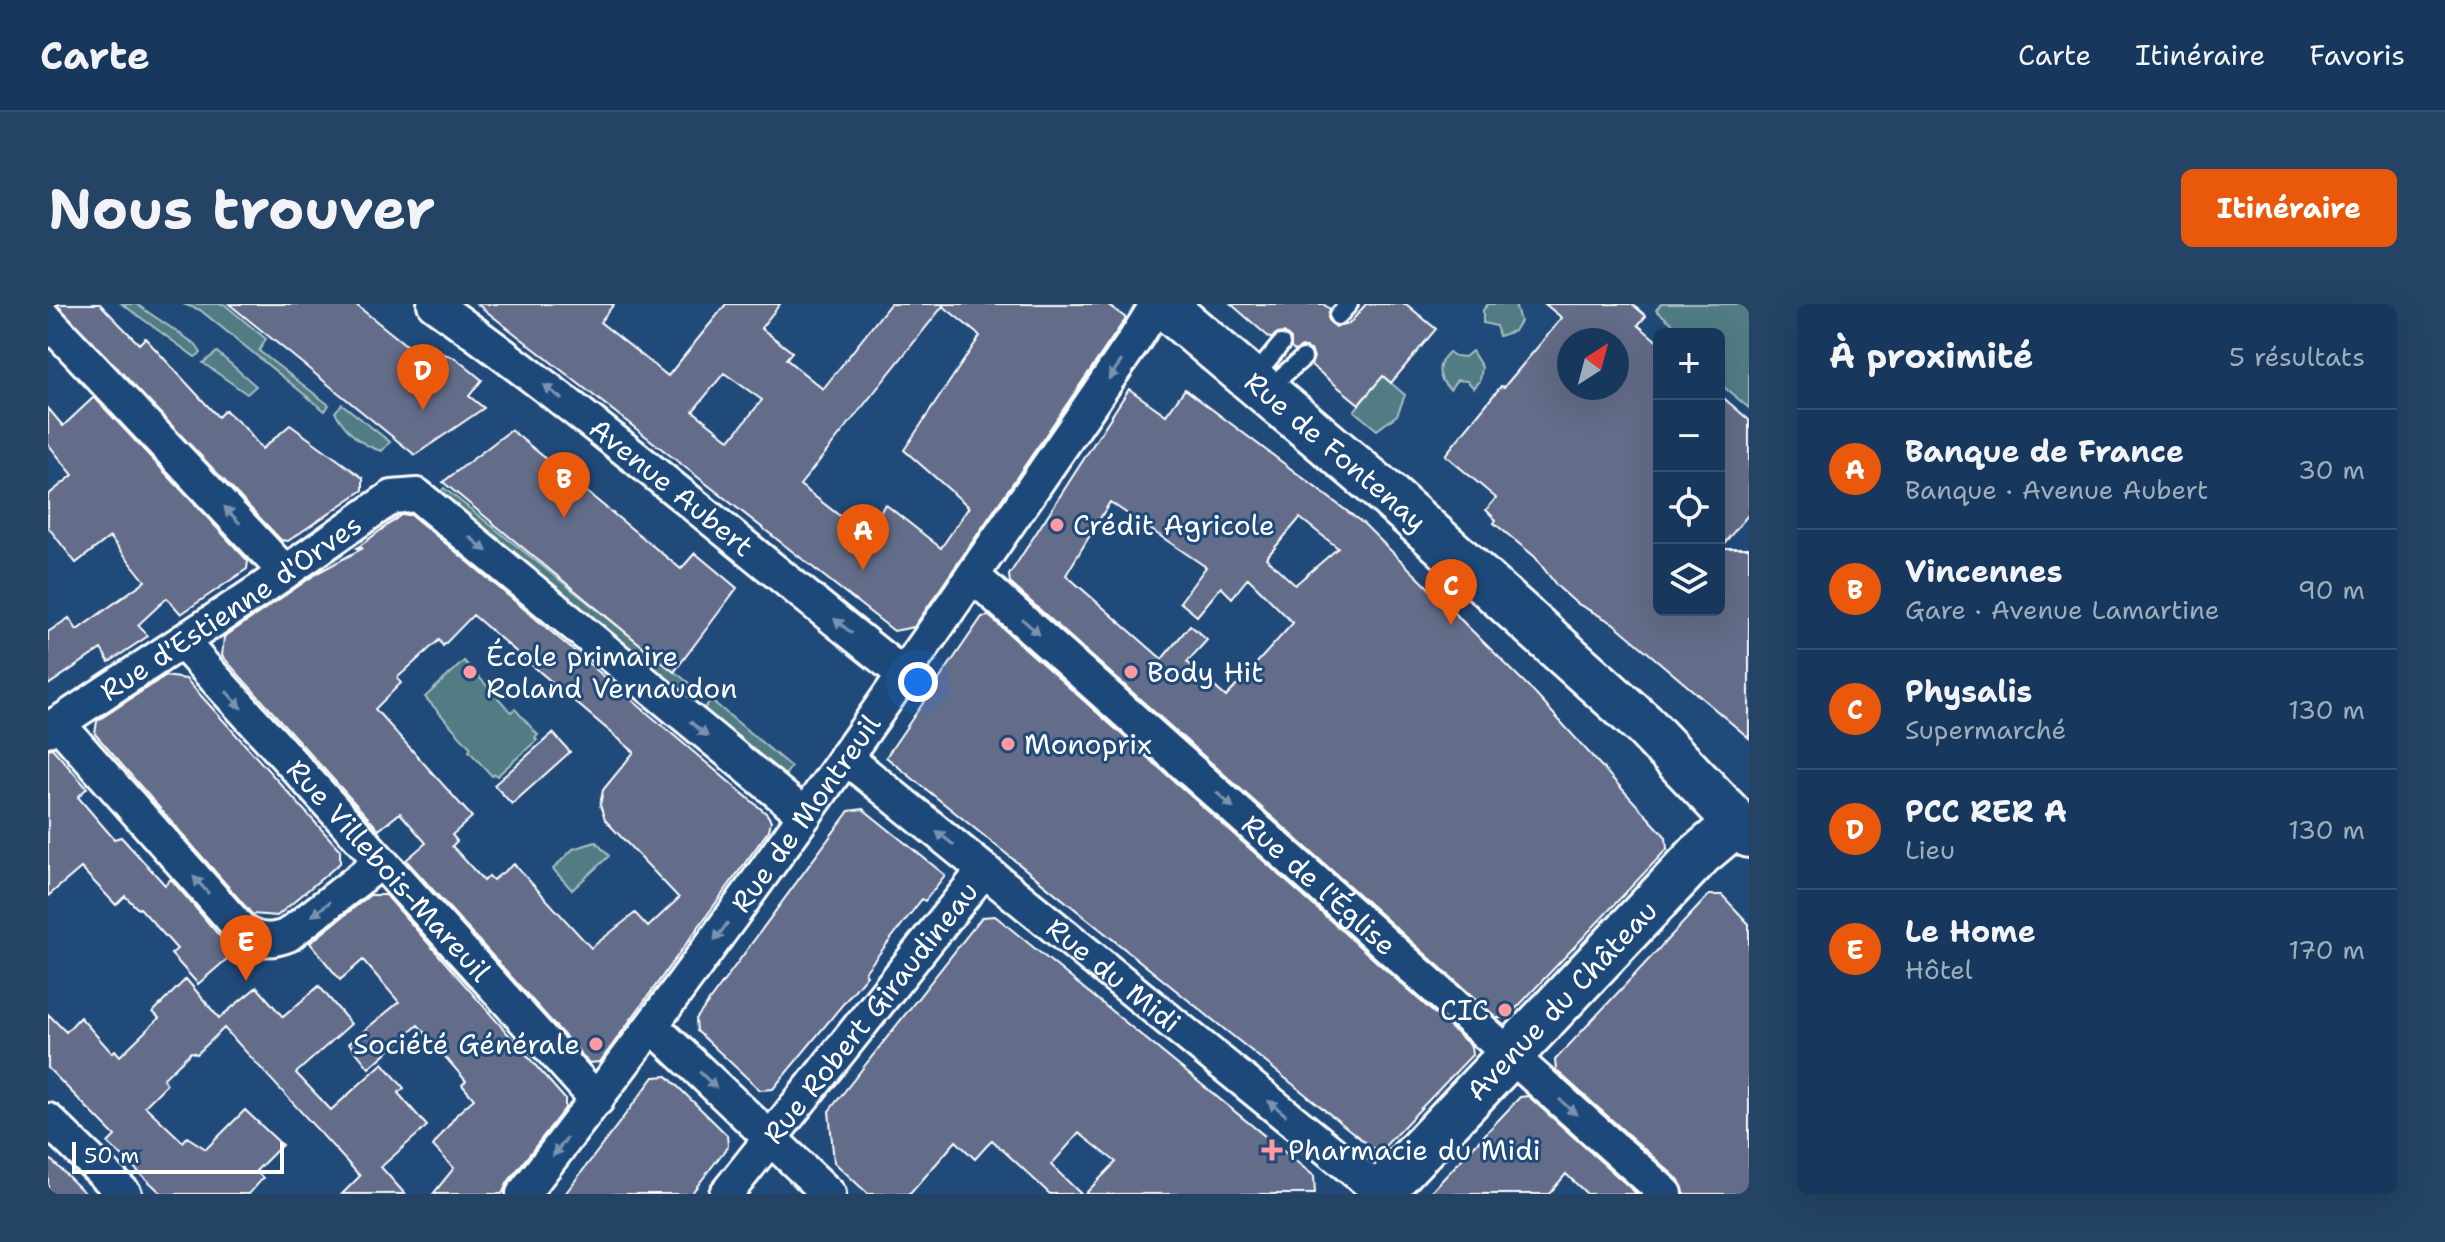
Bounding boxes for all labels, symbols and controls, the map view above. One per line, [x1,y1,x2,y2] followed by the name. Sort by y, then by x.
[40,30,150,81] text: Carte
[2018,36,2091,74] text: Carte
[2135,36,2265,74] text: Itinéraire
[2309,36,2405,74] text: Favoris
[2181,169,2397,247] button: Itinéraire
[48,171,435,246] text: Nous trouver
[1557,328,1629,400] north arrow
[1653,328,1725,616] map controls
[1653,328,1725,400] button: +
[1829,333,2033,379] text: À proximité
[2229,339,2365,374] text: 5 résultats
[397,344,449,410] pin: D
[1108,359,1123,380] one-way arrow
[1237,363,1435,540] street label: Rue de Fontenay
[543,385,564,401] one-way arrow
[1653,400,1725,472] button: −
[581,409,762,565] street label: Avenue Aubert
[1905,431,2184,472] text: Banque de France
[538,452,590,518] pin: B
[1845,452,1865,487] text: A
[2298,452,2365,487] text: 30 m
[1653,472,1725,544] button: locate
[1905,472,2208,507] text: Banque · Avenue Aubert
[837,504,889,570] pin: A
[93,505,369,709] street label: Rue d'Estienne d'Orves
[223,506,242,525] one-way arrow
[1073,506,1275,544] place label: Crédit Agricole
[1048,516,1066,534] marker: Crédit Agricole
[467,535,487,552] one-way arrow
[1653,544,1725,616] button: layers
[1905,551,2063,592] text: Vincennes
[1425,559,1477,625] pin: C
[1847,572,1863,607] text: B
[2298,572,2365,607] text: 90 m
[1905,592,2220,627] text: Gare · Avenue Lamartine
[833,618,853,635] one-way arrow
[1022,618,1041,636] one-way arrow
[486,637,737,707] place label: École primaire Roland Vernaudon
[1147,653,1264,691] place label: Body Hit
[898,662,938,702] your location
[461,663,479,681] marker: École primaire Roland Vernaudon
[1122,663,1140,681] marker: Body Hit
[1905,671,2032,712] text: Physalis
[224,690,242,709] one-way arrow
[1847,692,1863,727] text: C
[2288,692,2365,727] text: 130 m
[722,706,889,920] street label: Rue de Montreuil
[1905,712,2066,747] text: Supermarché
[689,720,709,737] one-way arrow
[1024,725,1152,763] place label: Monoprix
[999,735,1017,753] marker: Monoprix
[278,751,500,990] street label: Rue Villebois-Mareuil
[1216,791,1235,809] one-way arrow
[1905,791,2067,832] text: PCC RER A
[1234,806,1405,964] street label: Rue de l'Église
[1846,812,1864,847] text: D
[2288,812,2365,847] text: 130 m
[935,830,955,847] one-way arrow
[1905,832,1955,867] text: Lieu
[754,873,987,1152] street label: Rue Robert Giraudineau
[192,875,210,894] one-way arrow
[1458,892,1666,1109] street label: Avenue du Château
[311,900,331,917] one-way arrow
[1038,909,1189,1041] street label: Rue du Midi
[1905,911,2036,952] text: Le Home
[220,915,272,981] pin: E
[713,921,729,942] one-way arrow
[1846,932,1864,967] text: E
[2288,932,2365,967] text: 170 m
[1905,952,1973,987] text: Hôtel
[1440,991,1489,1029] place label: CIC
[1496,1001,1514,1019] marker: CIC
[353,1025,580,1063] place label: Société Générale
[587,1035,605,1053] marker: Société Générale
[698,1070,717,1089] one-way arrow
[1559,1097,1578,1115] one-way arrow
[1267,1100,1287,1116] one-way arrow
[1288,1131,1541,1169] place label: Pharmacie du Midi
[552,1137,569,1157] one-way arrow
[72,1138,284,1174] scale bar
[84,1141,139,1170] text: 50 m
[1263,1141,1281,1159] marker: Pharmacie du Midi

